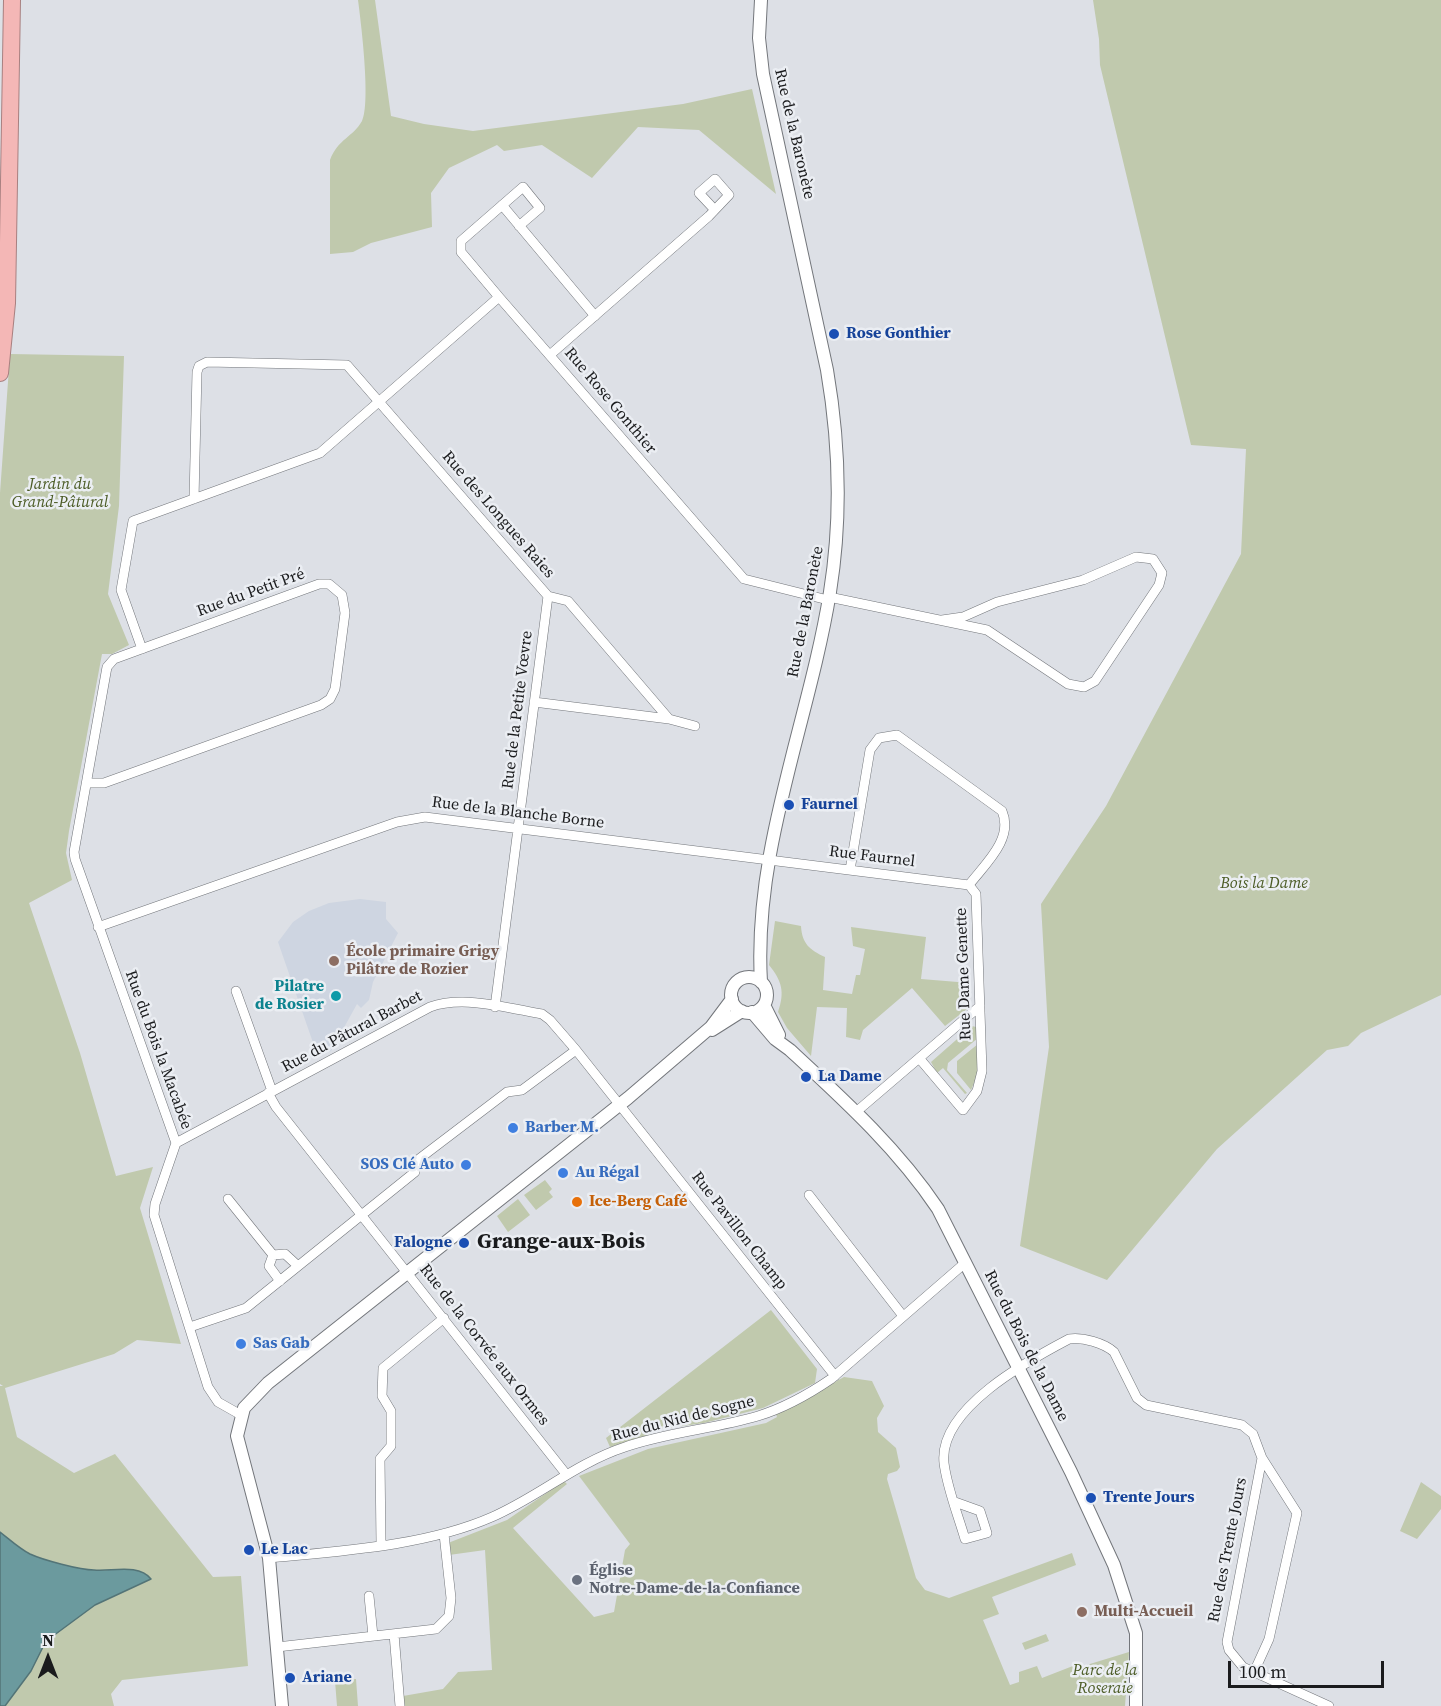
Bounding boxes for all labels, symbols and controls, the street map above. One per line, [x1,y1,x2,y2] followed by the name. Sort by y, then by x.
[770,67,818,201] street label: Rue de la Baronète
[846,324,951,344] place label: Rose Gonthier
[827,327,841,341] marker: Rose Gonthier
[560,344,660,458] street label: Rue Rose Gonthier
[438,448,558,582] street label: Rue des Longues Raies
[12,475,108,513] park label: Jardin du Grand-Pâtural
[784,545,828,679] street label: Rue de la Baronète
[194,565,308,621] street label: Rue du Petit Pré
[499,630,537,790] street label: Rue de la Petite Vœvre
[431,793,605,833] street label: Rue de la Blanche Borne
[801,795,858,815] place label: Faurnel
[782,798,796,812] marker: Faurnel
[828,842,916,872] street label: Rue Faurnel
[1220,874,1308,894] park label: Bois la Dame
[952,907,976,1041] street label: Rue Dame Genette
[346,942,499,980] place label: École primaire Grigy Pilâtre de Rozier
[327,954,341,968] marker: École primaire Grigy Pilâtre de Rozier
[120,968,196,1132] street label: Rue du Bois la Macabée
[255,977,324,1015] place label: Pilatre de Rosier
[279,987,425,1077] street label: Rue du Pâtural Barbet
[329,989,343,1003] marker: Pilatre de Rosier
[818,1067,882,1087] place label: La Dame
[799,1070,813,1084] marker: La Dame
[525,1118,599,1138] place label: Barber M.
[506,1121,520,1135] marker: Barber M.
[360,1155,454,1175] place label: SOS Clé Auto
[459,1158,473,1172] marker: SOS Clé Auto
[575,1163,639,1183] place label: Au Régal
[556,1166,570,1180] marker: Au Régal
[687,1168,791,1294] street label: Rue Pavillon Champ
[589,1192,687,1212] place label: Ice-Berg Café
[570,1195,584,1209] marker: Ice-Berg Café
[477,1229,645,1255] district label: Grange-aux-Bois
[394,1233,452,1253] place label: Falogne
[457,1236,471,1250] marker: Falogne
[415,1260,553,1430] street label: Rue de la Corvée aux Ormes
[980,1267,1072,1425] street label: Rue du Bois de la Dame
[253,1334,310,1354] place label: Sas Gab
[234,1337,248,1351] marker: Sas Gab
[610,1392,756,1446] street label: Rue du Nid de Sogne
[1205,1476,1251,1624] street label: Rue des Trente Jours
[1103,1488,1194,1508] place label: Trente Jours
[1084,1491,1098,1505] marker: Trente Jours
[261,1540,308,1560] place label: Le Lac
[242,1543,256,1557] marker: Le Lac
[589,1561,800,1599] place label: Église Notre-Dame-de-la-Confiance
[570,1573,584,1587] marker: Église Notre-Dame-de-la-Confiance
[1094,1602,1193,1622] place label: Multi-Accueil
[1075,1605,1089,1619] marker: Multi-Accueil
[18,1628,78,1688] north arrow
[42,1629,54,1651] text: N
[1231,1649,1387,1687] scale bar
[1239,1659,1286,1684] text: 100 m
[1073,1661,1137,1699] park label: Parc de la Roseraie
[302,1668,352,1688] place label: Ariane
[283,1671,297,1685] marker: Ariane

